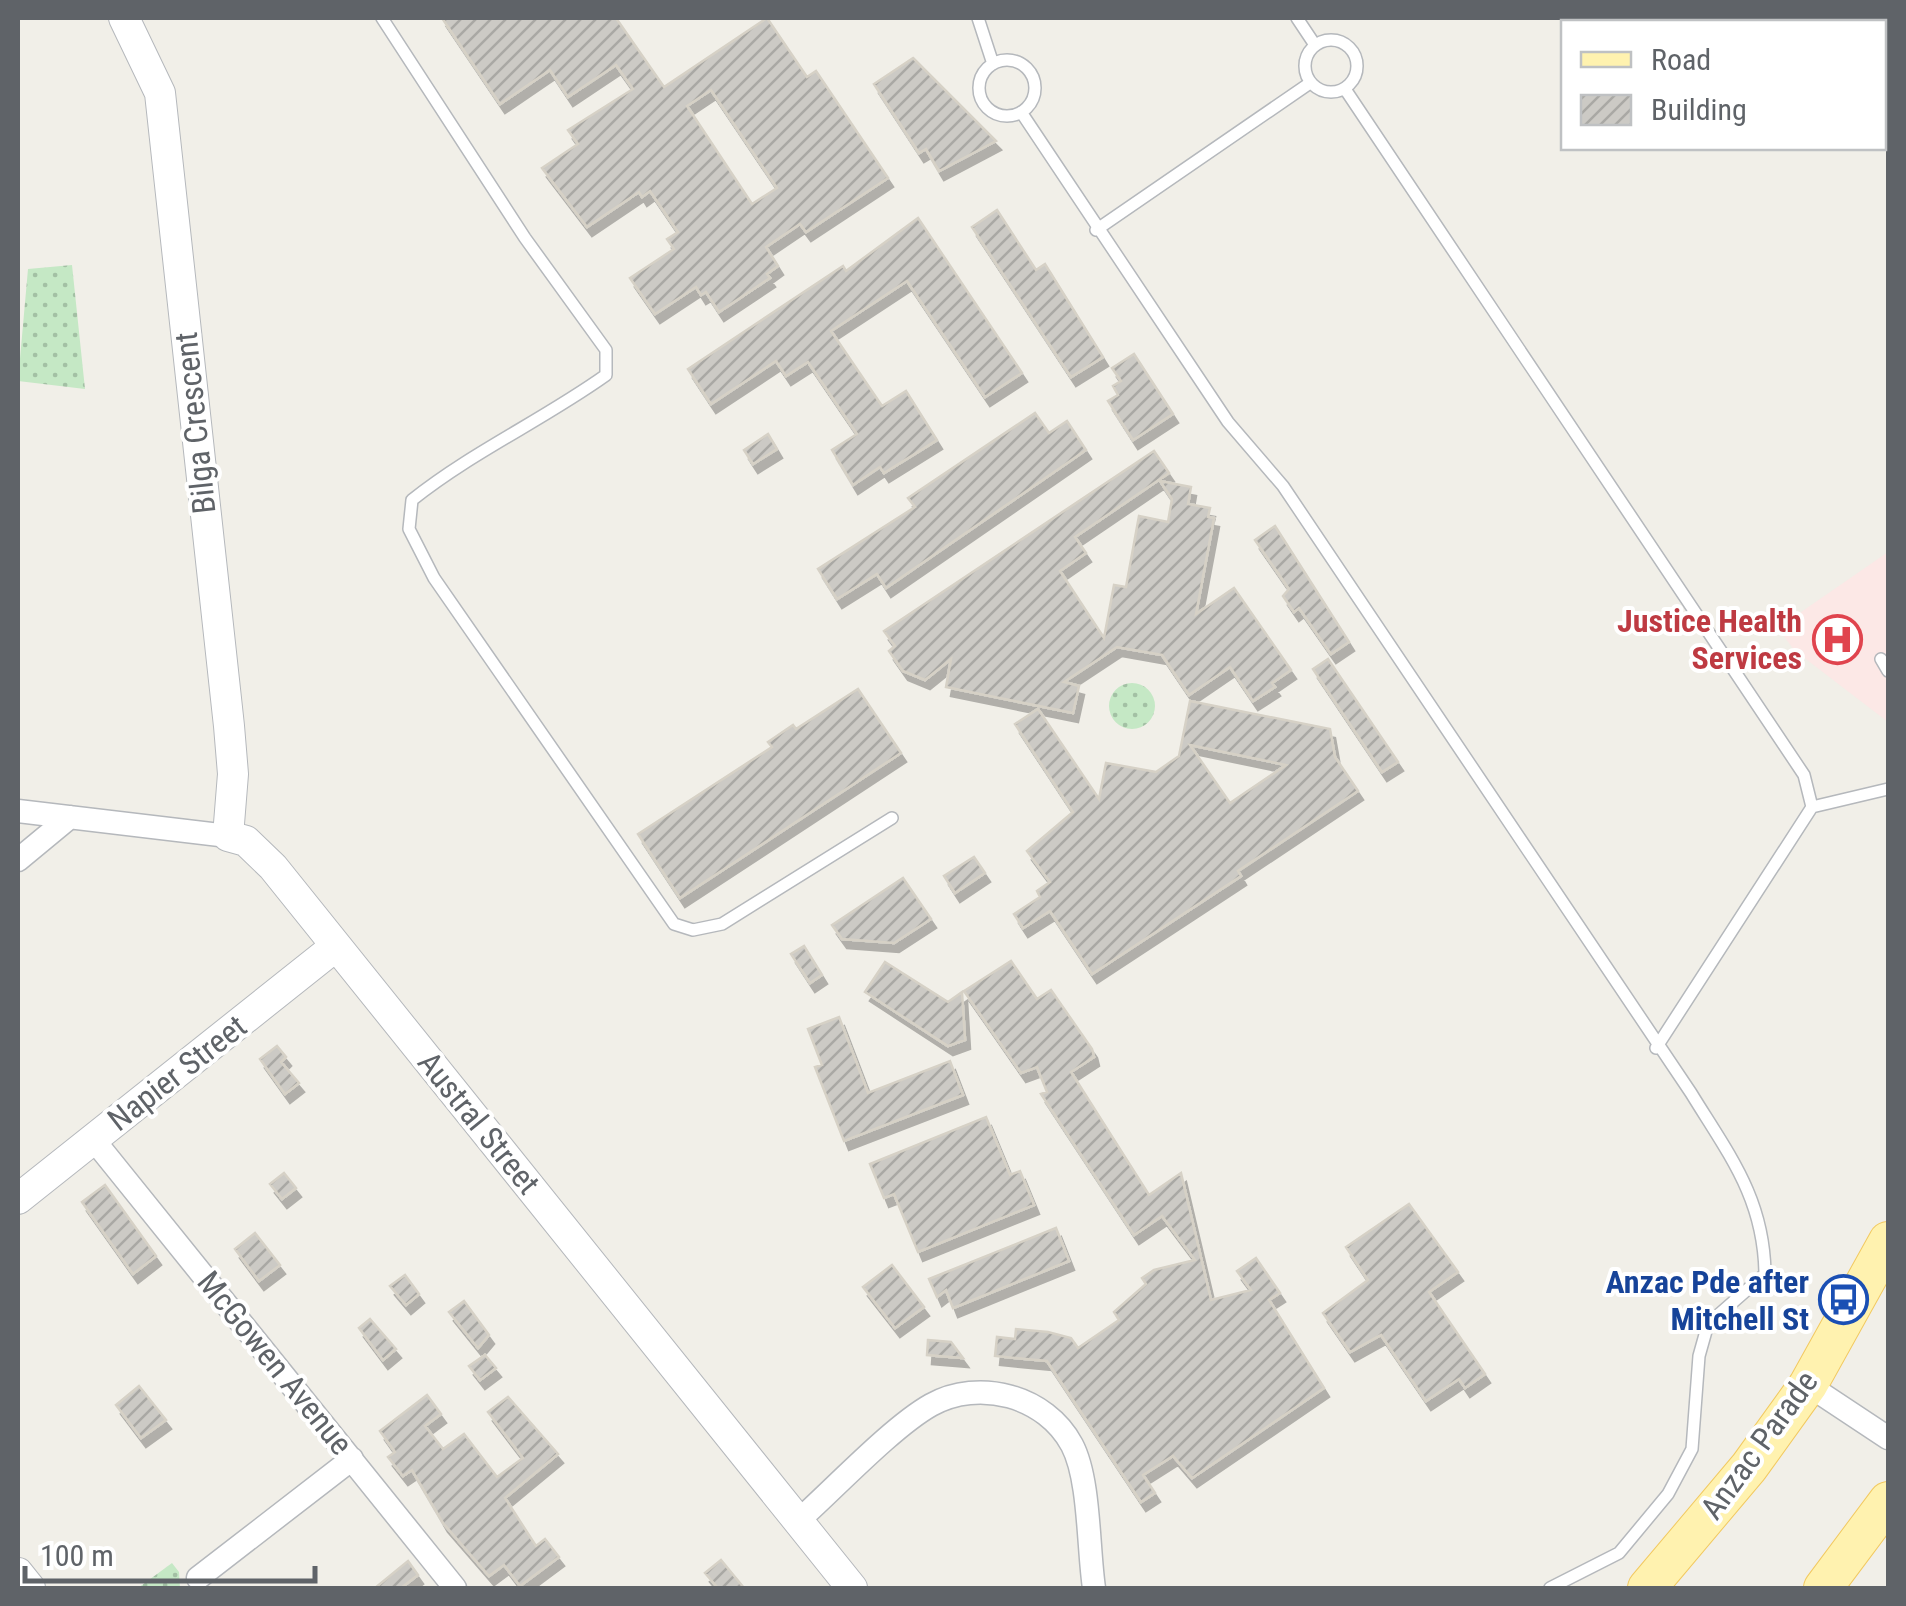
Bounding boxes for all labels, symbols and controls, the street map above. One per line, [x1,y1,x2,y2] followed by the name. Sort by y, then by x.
[1561,20,1886,150] legend
[1651,42,1711,77] text: Road
[1651,92,1747,127] text: Building
[167,330,223,516] street label: Bilga Crescent
[1617,602,1802,677] place label: Justice Health Services
[1811,613,1863,665] hospital icon: Justice Health Services
[100,1007,254,1139] street label: Napier Street
[410,1044,548,1202] street label: Austral Street
[1605,1263,1809,1338] place label: Anzac Pde after Mitchell St
[190,1264,360,1462] street label: McGowen Avenue
[1818,1274,1870,1326] bus stop icon: Anzac Pde after Mitchell St
[1693,1364,1825,1526] street label: Anzac Parade
[25,1521,315,1583] scale bar
[40,1538,114,1573] text: 100 m

